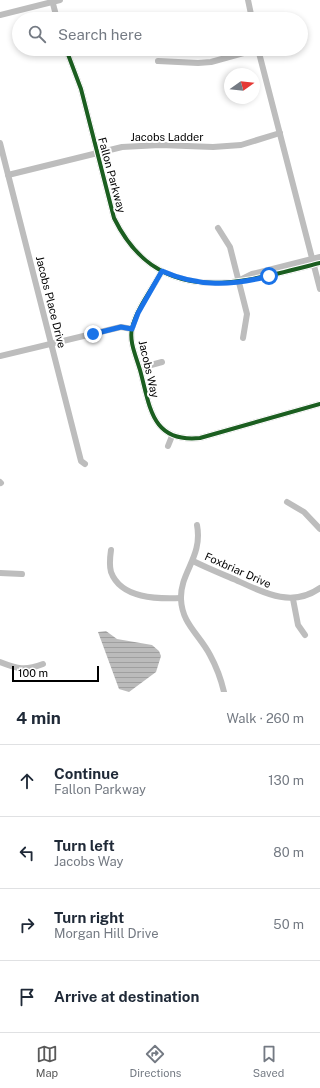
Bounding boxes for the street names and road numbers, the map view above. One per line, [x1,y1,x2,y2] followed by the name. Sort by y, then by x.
[130,131,204,143] street label: Jacobs Ladder
[96,136,128,214] street label: Fallon Parkway
[34,255,68,349] street label: Jacobs Place Drive
[137,339,161,399] street label: Jacobs Way
[203,550,273,590] street label: Foxbriar Drive

